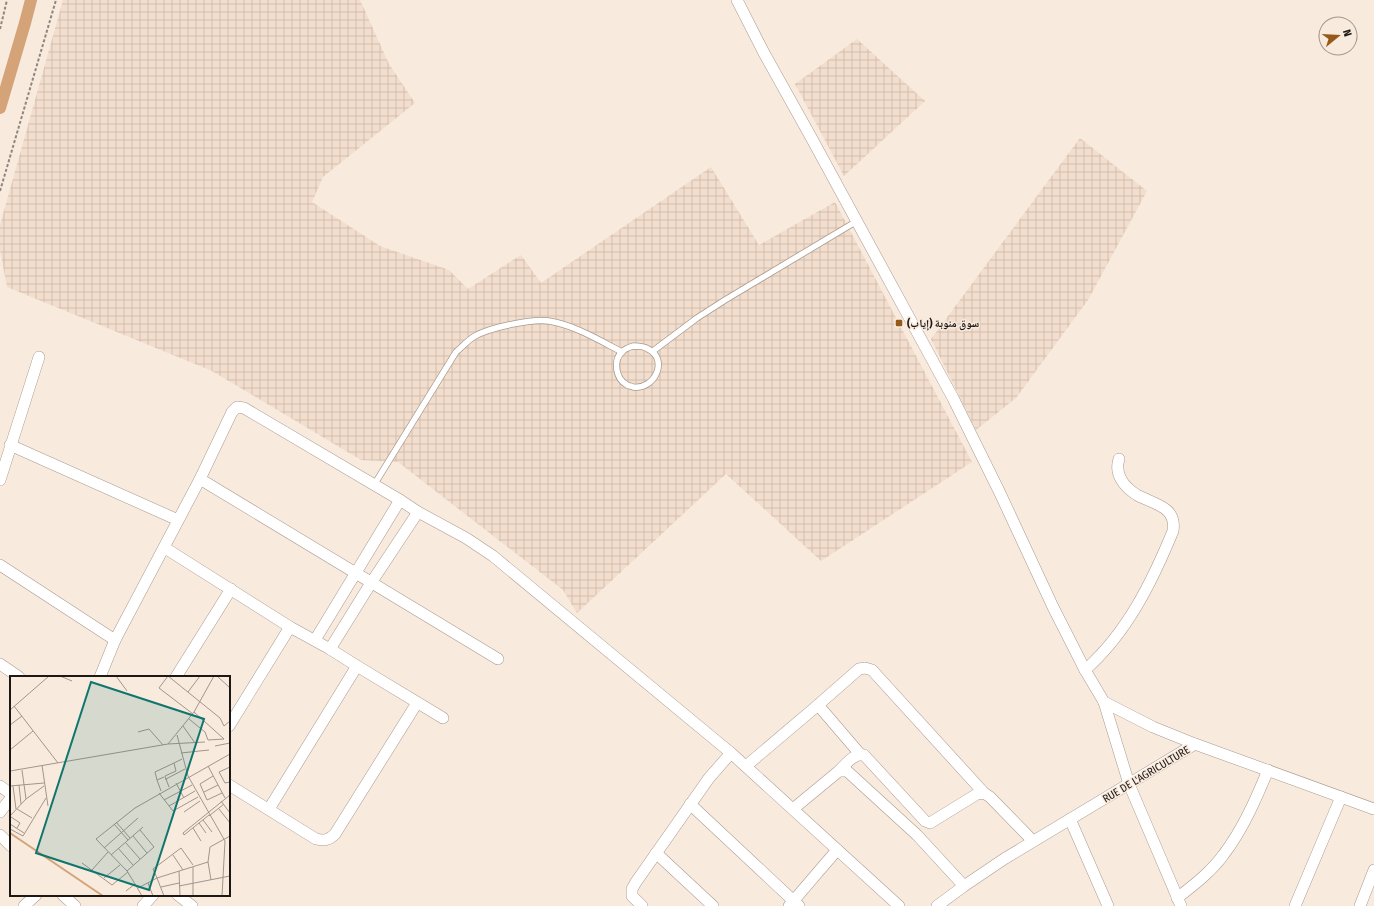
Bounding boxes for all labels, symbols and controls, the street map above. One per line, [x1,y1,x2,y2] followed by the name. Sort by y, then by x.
[1318,16,1358,56] north arrow
[1340,28,1354,38] text: N
[907,317,980,331] place label: سوق منوبة (إياب)
[894,318,904,328] marker: سوق منوبة (إياب)
[10,676,230,896] inset map
[1100,743,1192,806] street label: RUE DE L'AGRICULTURE

